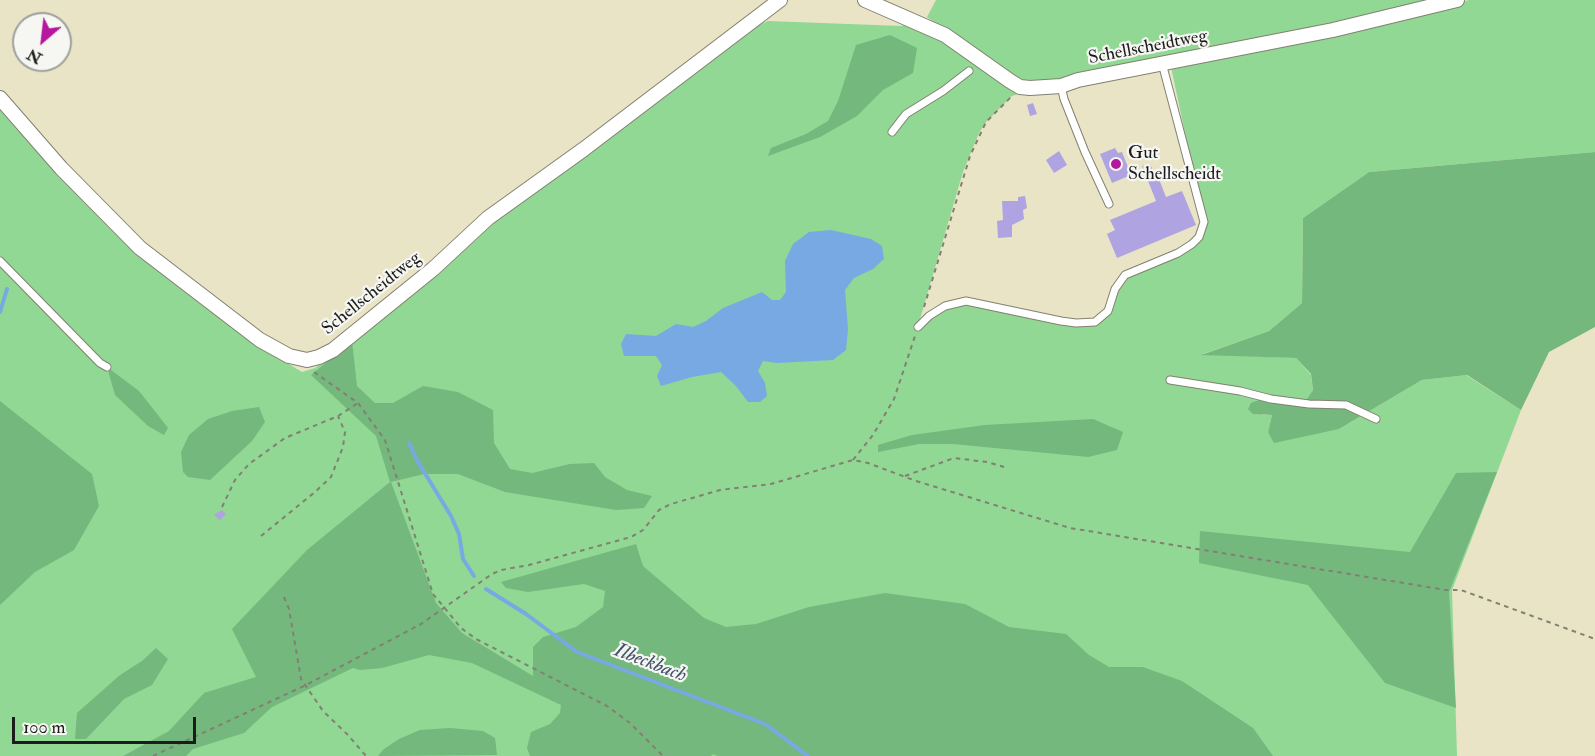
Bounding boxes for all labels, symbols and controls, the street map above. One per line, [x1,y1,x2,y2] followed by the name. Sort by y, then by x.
[12,12,72,72] north arrow
[1087,26,1209,70] street label: Schellscheidtweg
[23,44,46,68] text: N
[1128,143,1221,186] place label: Gut Schellscheidt
[1109,157,1123,171] marker: Gut Schellscheidt
[318,248,426,340] street label: Schellscheidtweg
[611,639,689,689] water label: Ilbeckbach
[15,705,200,743] scale bar
[23,716,66,739] text: 100 m

